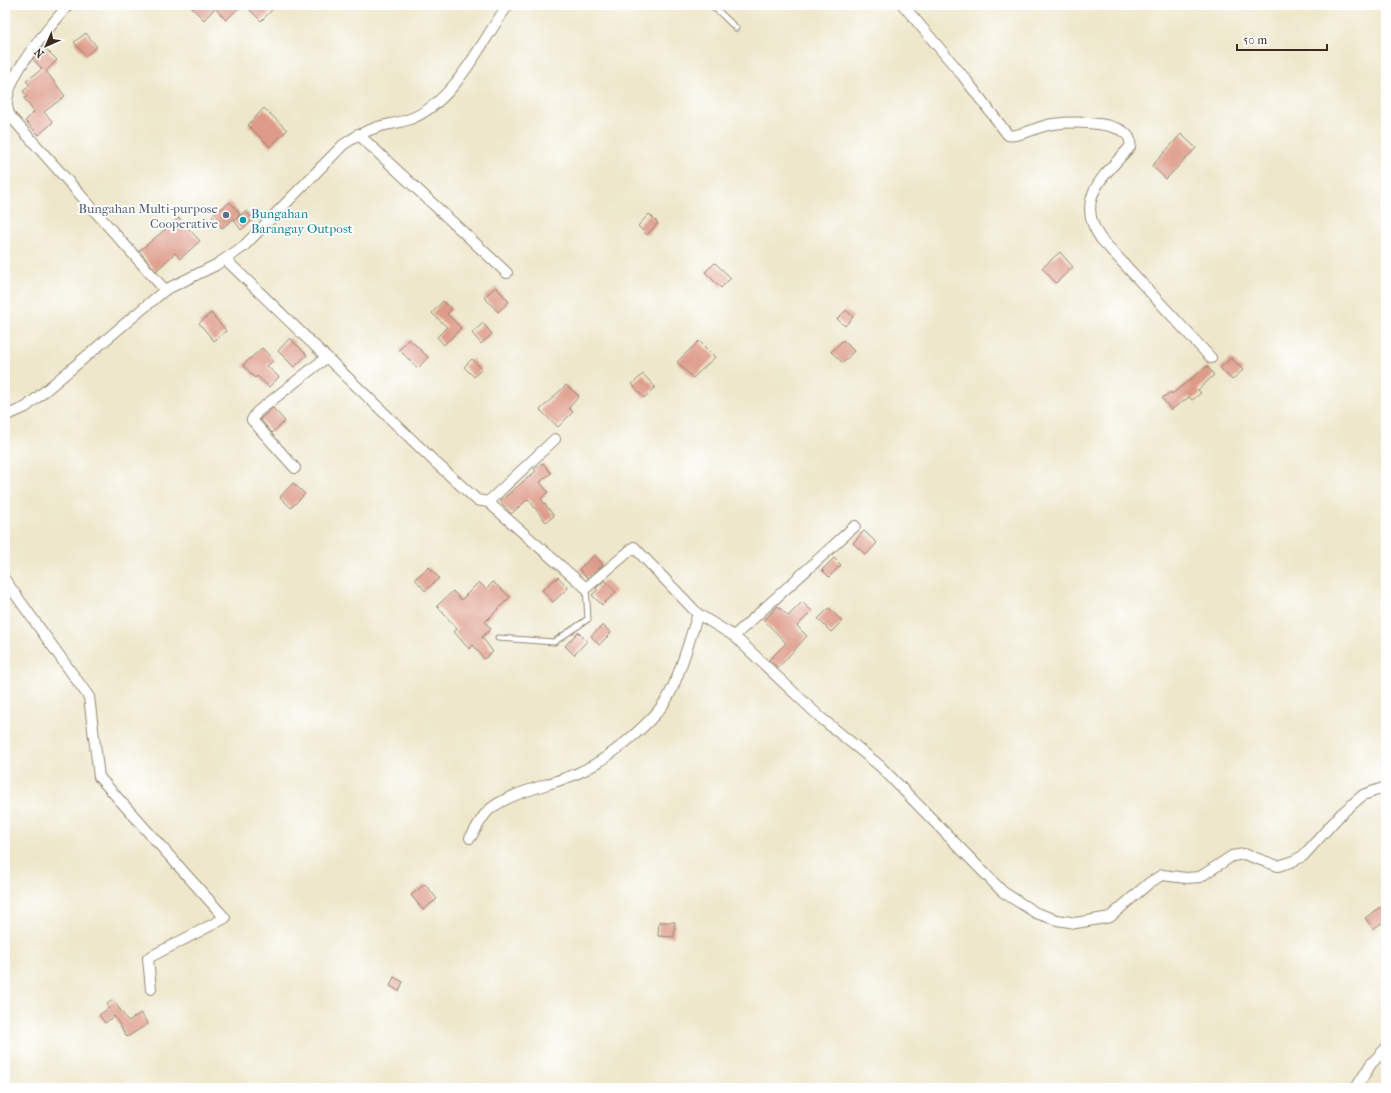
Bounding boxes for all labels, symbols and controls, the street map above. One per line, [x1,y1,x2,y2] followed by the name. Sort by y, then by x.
[26,26,66,66] north arrow
[1237,26,1327,52] scale bar
[1243,33,1267,47] text: 50 m
[31,45,47,60] text: N
[78,201,219,231] place label: Bungahan Multi-purpose Cooperative
[251,206,353,236] place label: Bungahan Barangay Outpost
[221,210,231,220] marker: Bungahan Multi-purpose Cooperative
[238,215,248,225] marker: Bungahan Barangay Outpost

